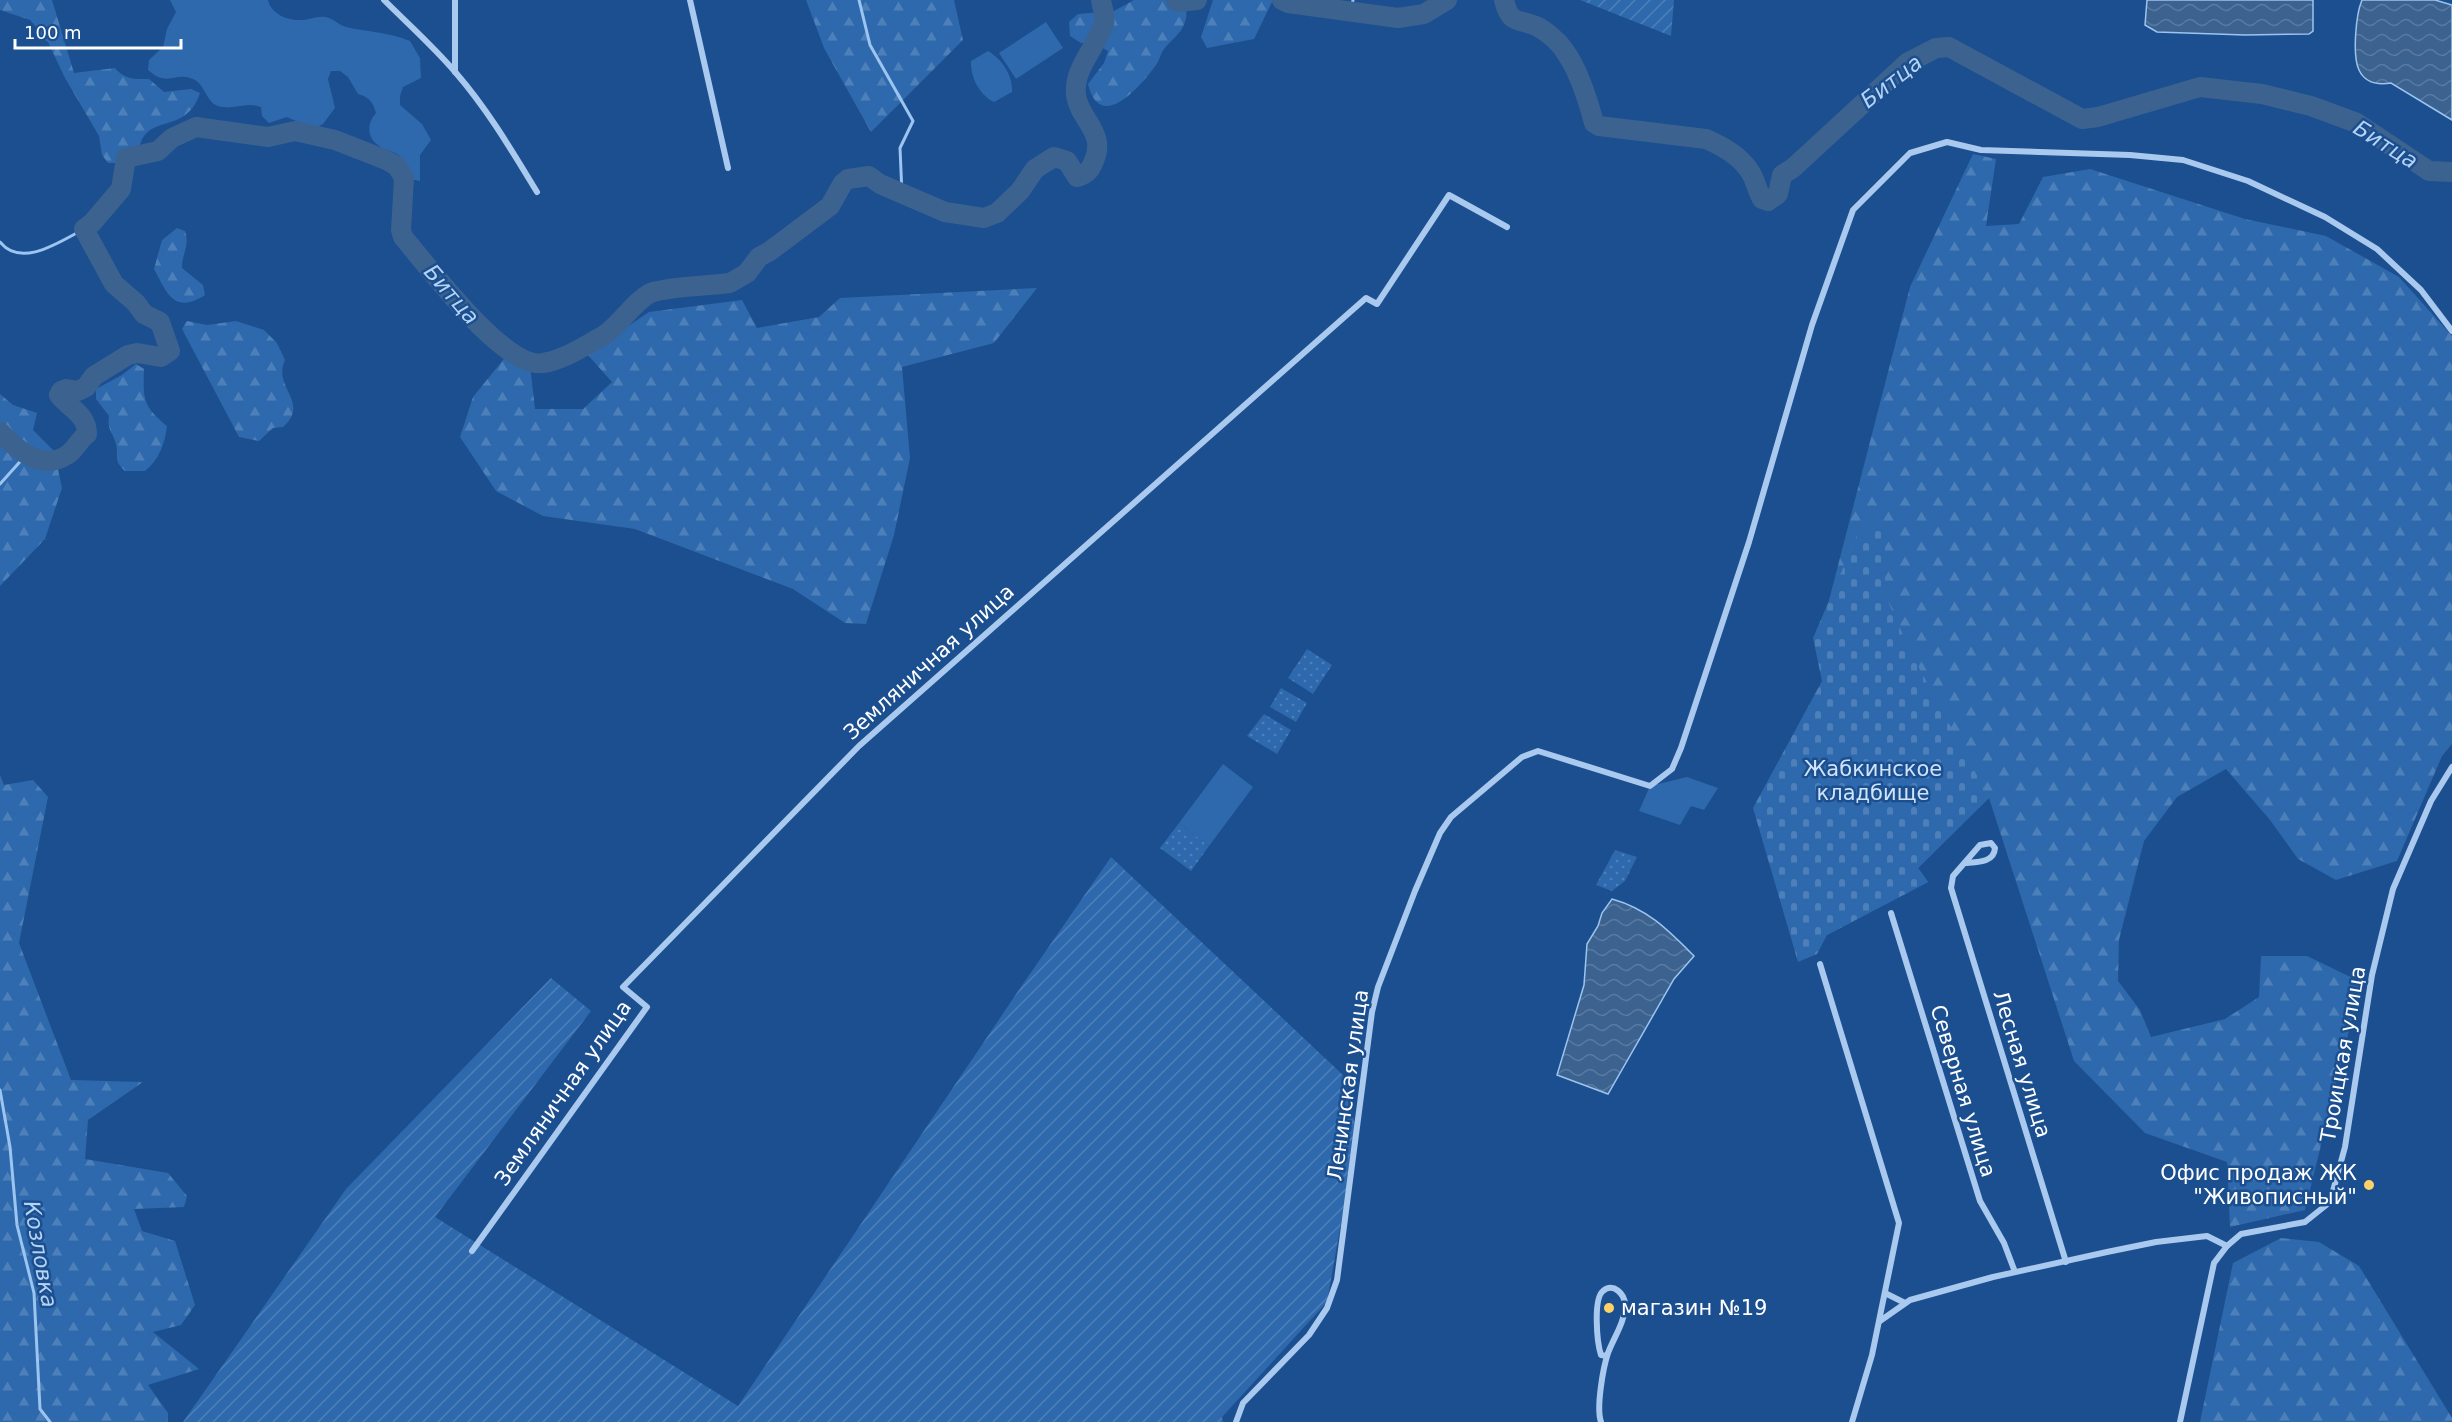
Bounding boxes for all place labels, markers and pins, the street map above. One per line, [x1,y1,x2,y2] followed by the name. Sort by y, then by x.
[2160,1161,2357,1209] place label: Офис продаж ЖК "Живописный"
[2362,1178,2376,1192] marker: Офис продаж ЖК "Живописный"
[1621,1296,1767,1320] place label: магазин №19
[1602,1301,1616,1315] marker: магазин №19

